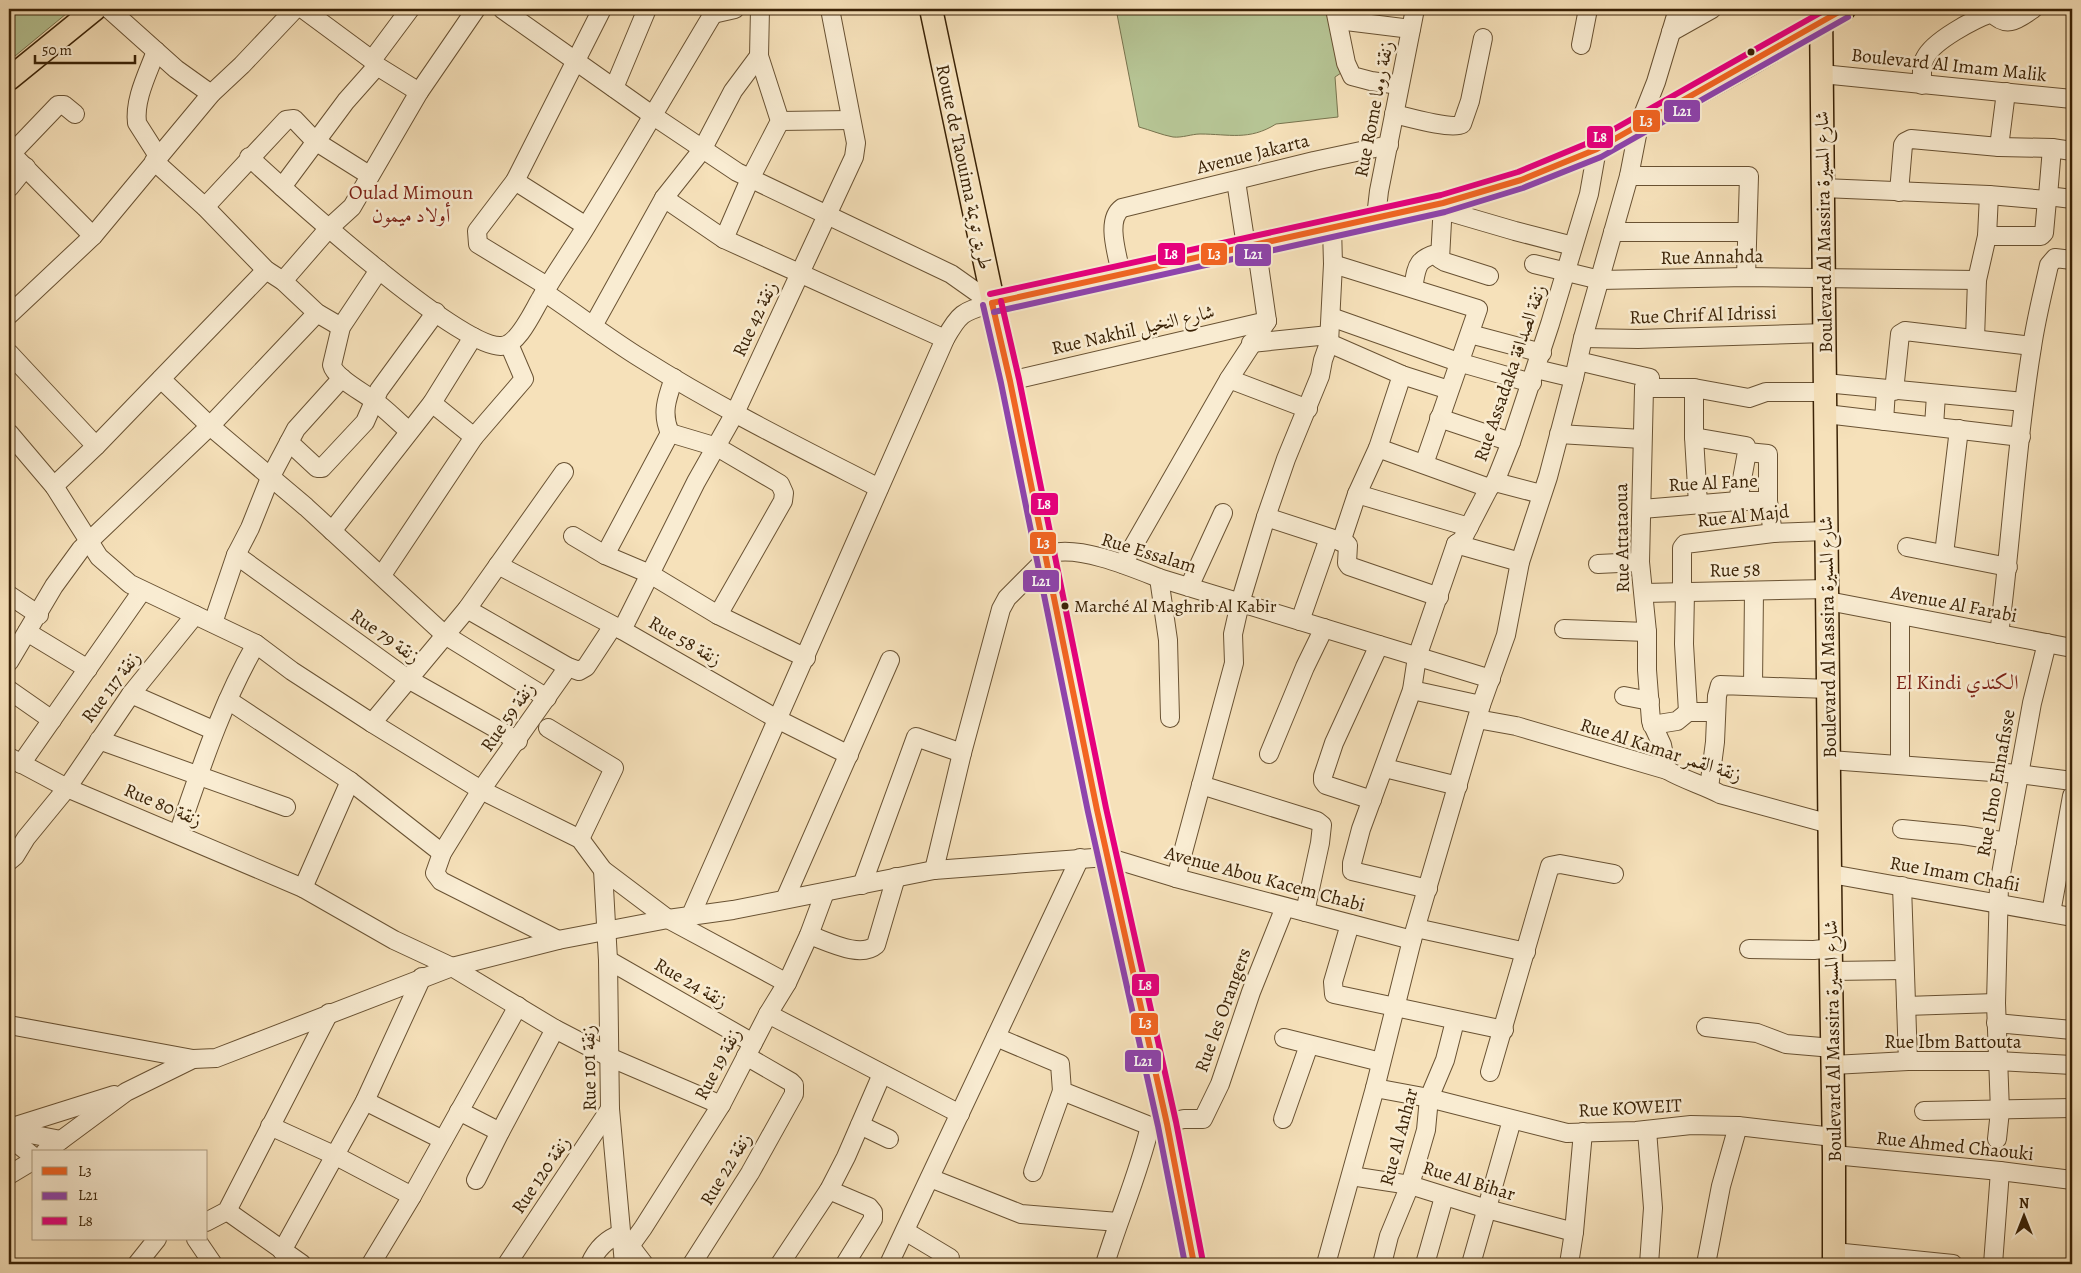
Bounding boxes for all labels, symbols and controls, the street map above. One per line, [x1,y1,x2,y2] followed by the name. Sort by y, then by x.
[35,32,135,64] scale bar
[1348,39,1400,179] street label: Rue Rome زنقة روما
[42,40,72,60] text: 50 m
[1850,42,2049,88] street label: Boulevard Al Imam Malik
[1746,47,1756,57] unlabelled marker
[930,62,998,272] street label: Route de Taouima طريق تويمة
[1663,99,1701,123] line badge: L21
[1672,102,1692,121] text: L21
[1632,109,1661,133] line badge: L3
[1809,111,1841,353] street label: Boulevard Al Massira شارع المسيرة
[1639,112,1653,131] text: L3
[1586,125,1614,149] line badge: L8
[1193,127,1312,181] street label: Avenue Jakarta
[1593,128,1607,147] text: L8
[349,179,473,229] district label: Oulad Mimoun أولاد ميمون
[1157,242,1186,266] line badge: L8
[1200,242,1228,266] line badge: L3
[1234,243,1272,267] line badge: L21
[1660,243,1764,271] street label: Rue Annahda
[1164,245,1178,264] text: L8
[1207,245,1221,264] text: L3
[1243,245,1263,264] text: L21
[726,277,784,361] street label: Rue 42 زنقة
[1467,281,1553,465] street label: Rue Assadaka زنقة الصداقة
[1049,299,1217,363] street label: Rue Nakhil شارع النخيل
[1629,299,1777,331] street label: Rue Chrif Al Idrissi
[1668,468,1758,498] street label: Rue Al Fane
[1608,483,1636,593] street label: Rue Attataoua
[1030,492,1059,516] line badge: L8
[1037,495,1051,514] text: L8
[1696,498,1791,534] street label: Rue Al Majd
[1813,516,1845,758] street label: Boulevard Al Massira شارع المسيرة
[1098,526,1200,580] street label: Rue Essalam
[1029,531,1057,555] line badge: L3
[1036,534,1050,553] text: L3
[1709,557,1761,583] street label: Rue 58
[1022,569,1060,593] line badge: L21
[1031,572,1051,591] text: L21
[1888,579,2019,629] street label: Avenue Al Farabi
[1074,594,1277,618] place label: Marché Al Maghrib Al Kabir
[1060,601,1070,611] marker: Marché Al Maghrib Al Kabir
[345,603,425,669] street label: Rue 79 زنقة
[644,610,726,672] street label: Rue 58 زنقة
[75,646,147,728] street label: Rue 117 زنقة
[1895,669,2019,698] district label: El Kindi الكندي
[474,677,542,757] street label: Rue 59 زنقة
[1970,707,2022,859] street label: Rue Ibno Ennafisse
[1577,712,1745,788] street label: Rue Al Kamar زنقة القمر
[120,777,206,833] street label: Rue 80 زنقة
[1161,839,1368,918] street label: Avenue Abou Kacem Chabi
[1888,850,2022,898] street label: Rue Imam Chafii
[1818,920,1850,1162] street label: Boulevard Al Massira شارع المسيرة
[1188,944,1258,1076] street label: Rue les Orangers
[650,952,732,1014] street label: Rue 24 زنقة
[1131,973,1160,997] line badge: L8
[1138,976,1152,995] text: L8
[1130,1012,1159,1036] line badge: L3
[1138,1014,1152,1033] text: L3
[688,1023,748,1105] street label: Rue 19 زنقة
[575,1025,603,1111] street label: Rue 101 زنقة
[1884,1029,2022,1055] street label: Rue Ibm Battouta
[1124,1049,1162,1073] line badge: L21
[1133,1052,1153,1071] text: L21
[1373,1085,1425,1189] street label: Rue Al Anhar
[1578,1092,1683,1124] street label: Rue KOWEIT
[1875,1125,2035,1167] street label: Rue Ahmed Chaouki
[694,1128,758,1210] street label: Rue 22 زنقة
[505,1131,577,1219] street label: Rue 120 زنقة
[32,1150,208,1240] legend
[1420,1155,1518,1207] street label: Rue Al Bihar
[78,1161,92,1181] text: L3
[78,1185,98,1205] text: L21
[1998,1190,2048,1240] north arrow
[2019,1194,2029,1213] text: N
[78,1211,93,1231] text: L8

